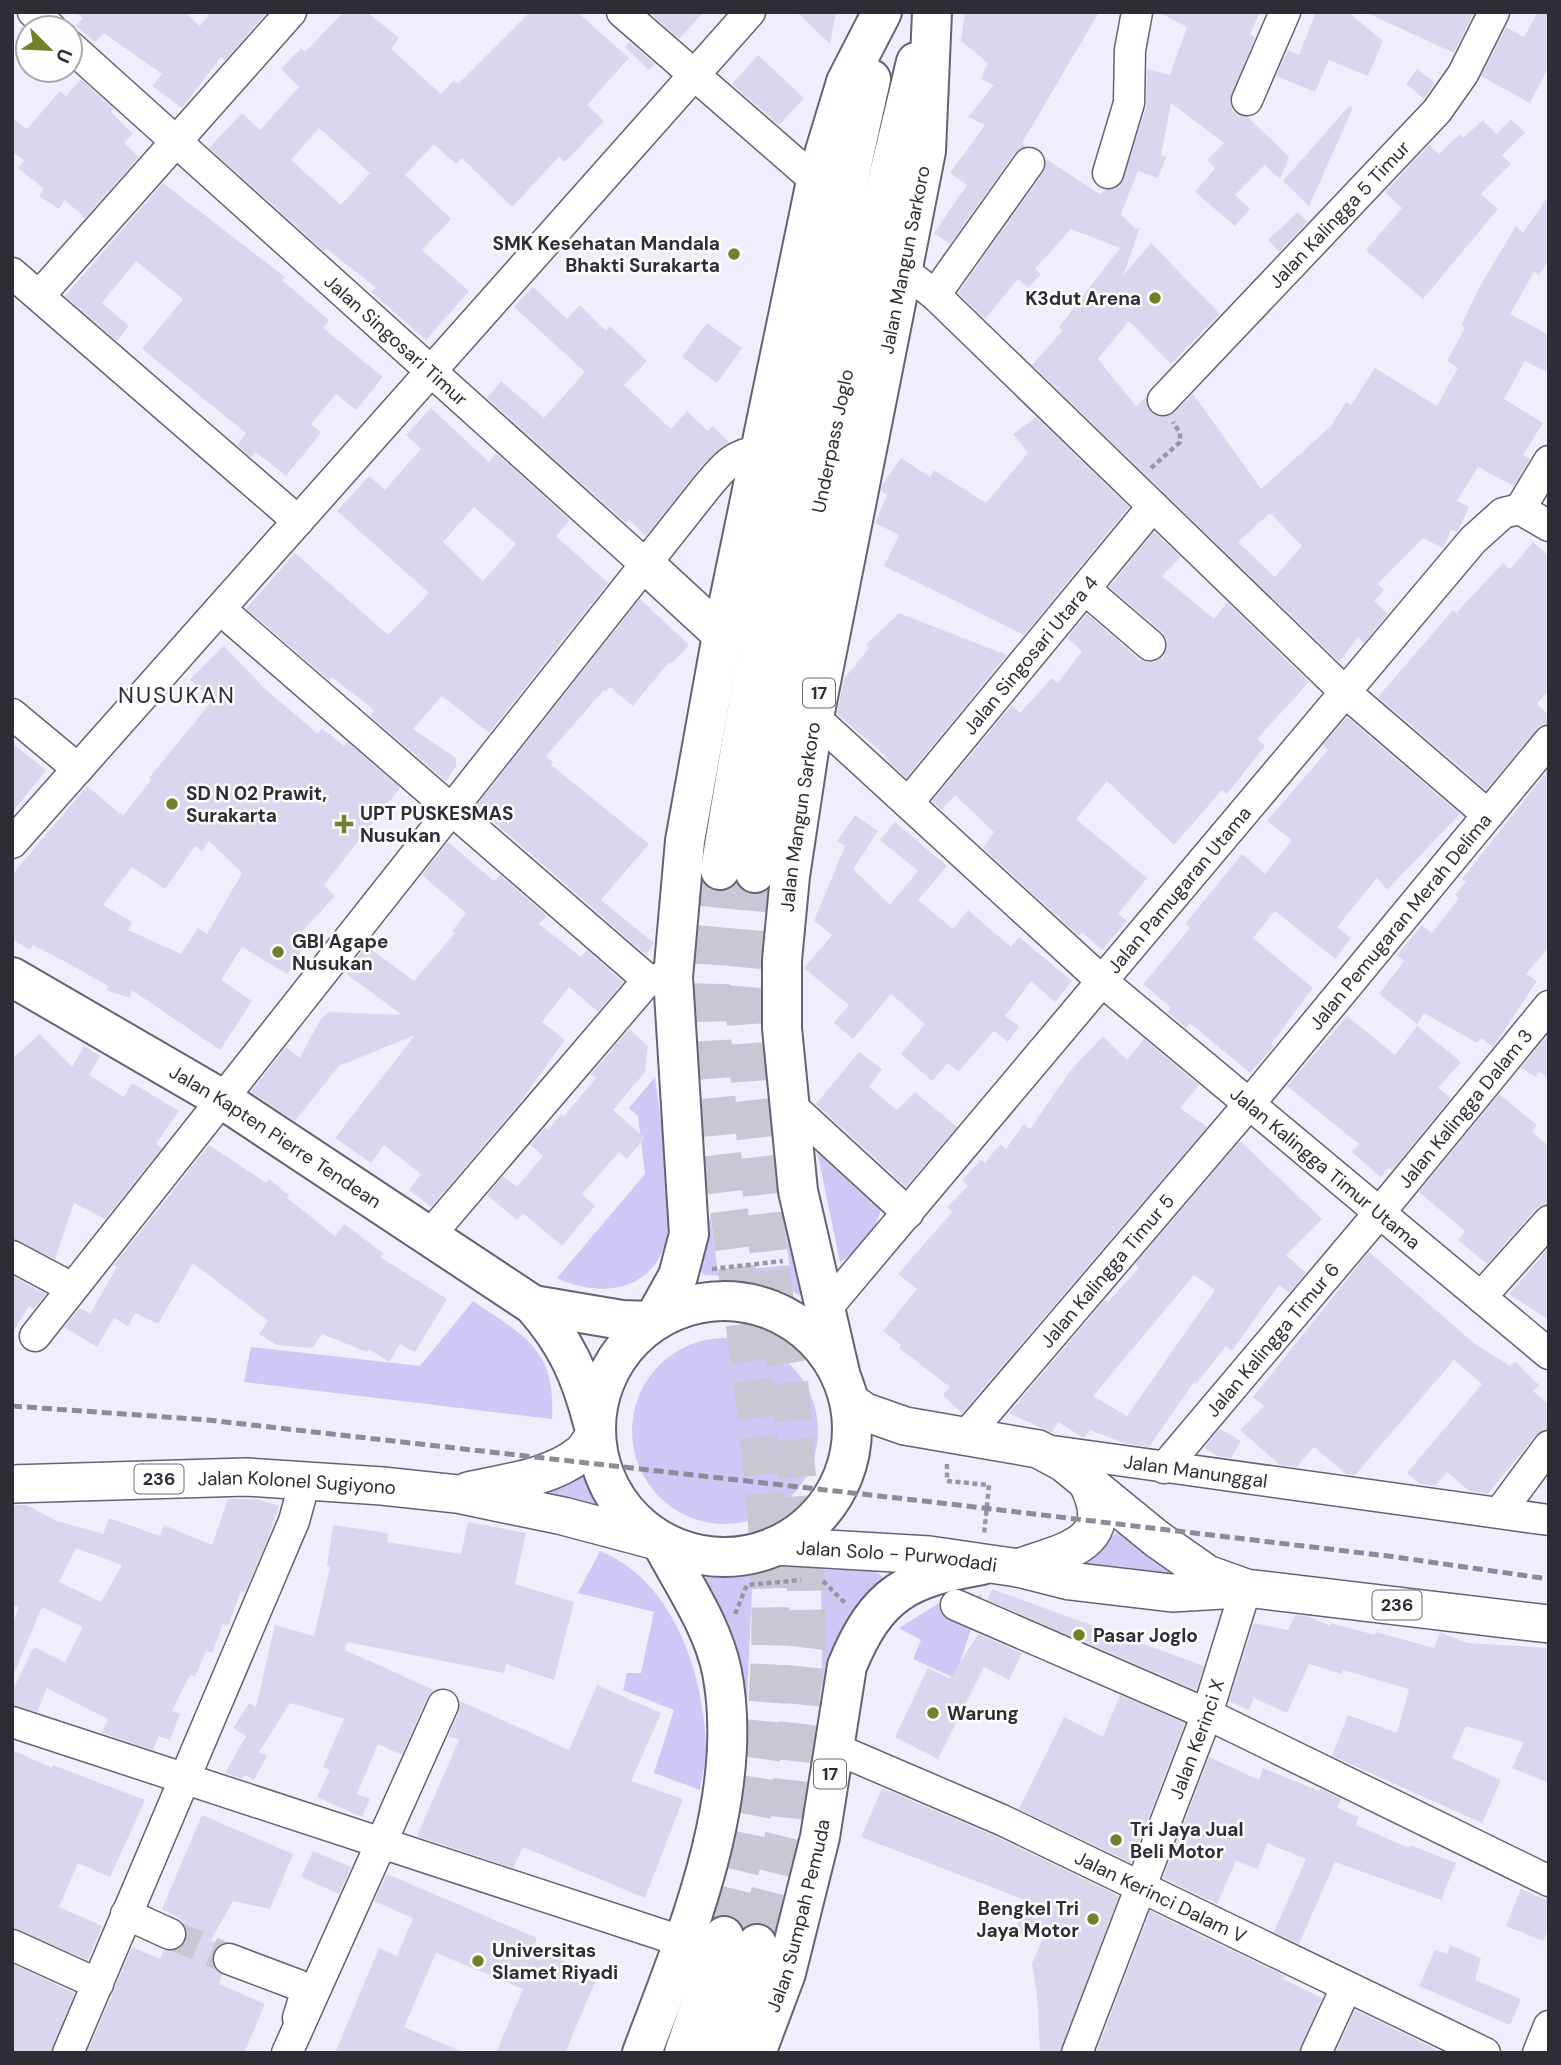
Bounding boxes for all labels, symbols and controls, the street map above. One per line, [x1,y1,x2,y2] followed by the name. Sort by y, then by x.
[14,14,84,84] north arrow
[50,45,78,67] text: U
[1263,135,1415,294] street label: Jalan Kalingga 5 Timur
[874,163,936,356] street label: Jalan Mangun Sarkoro
[492,231,720,278] place label: SMK Kesehatan Mandala Bhakti Surakarta
[726,246,742,262] marker: SMK Kesehatan Mandala Bhakti Surakarta
[319,269,473,411] street label: Jalan Singosari Timur
[1025,286,1141,311] place label: K3dut Arena
[1147,290,1163,306] marker: K3dut Arena
[806,367,859,515] street label: Underpass Joglo
[958,570,1104,740] street label: Jalan Singosari Utara 4
[803,678,835,708] road number: 17
[118,680,236,710] district label: NUSUKAN
[775,720,826,913] street label: Jalan Mangun Sarkoro
[186,781,327,828] place label: SD N 02 Prawit, Surakarta
[164,796,180,812] marker: SD N 02 Prawit, Surakarta
[360,801,513,848] place label: UPT PUSKESMAS Nusukan
[1102,801,1257,979] street label: Jalan Pamugaran Utama
[1303,808,1497,1035] street label: Jalan Pemugaran Merah Delima
[334,814,354,834] marker: UPT PUSKESMAS Nusukan
[292,929,388,976] place label: GBI Agape Nusukan
[270,944,286,960] marker: GBI Agape Nusukan
[1393,1024,1538,1194] street label: Jalan Kalingga Dalam 3
[165,1059,386,1214] street label: Jalan Kapten Pierre Tendean
[1225,1081,1426,1255] street label: Jalan Kalingga Timur Utama
[1035,1189,1180,1353] street label: Jalan Kalingga Timur 5
[1200,1257,1345,1422] street label: Jalan Kalingga Timur 6
[1122,1449,1269,1494] street label: Jalan Manunggal
[134,1464,184,1494] road number: 236
[197,1465,397,1500] street label: Jalan Kolonel Sugiyono
[795,1535,999,1578] street label: Jalan Solo - Purwodadi
[1372,1590,1422,1620] road number: 236
[1093,1623,1198,1648] place label: Pasar Joglo
[1071,1627,1087,1643] marker: Pasar Joglo
[1164,1676,1230,1803] street label: Jalan Kerinci X
[947,1701,1019,1726] place label: Warung
[925,1705,941,1721] marker: Warung
[814,1759,846,1788] road number: 17
[1130,1817,1243,1864] place label: Tri Jaya Jual Beli Motor
[760,1818,836,2016] street label: Jalan Sumpah Pemuda
[1108,1832,1124,1848] marker: Tri Jaya Jual Beli Motor
[1071,1845,1251,1949] street label: Jalan Kerinci Dalam V
[976,1896,1079,1943] place label: Bengkel Tri Jaya Motor
[1085,1911,1101,1927] marker: Bengkel Tri Jaya Motor
[492,1938,618,1985] place label: Universitas Slamet Riyadi
[470,1953,486,1969] marker: Universitas Slamet Riyadi

